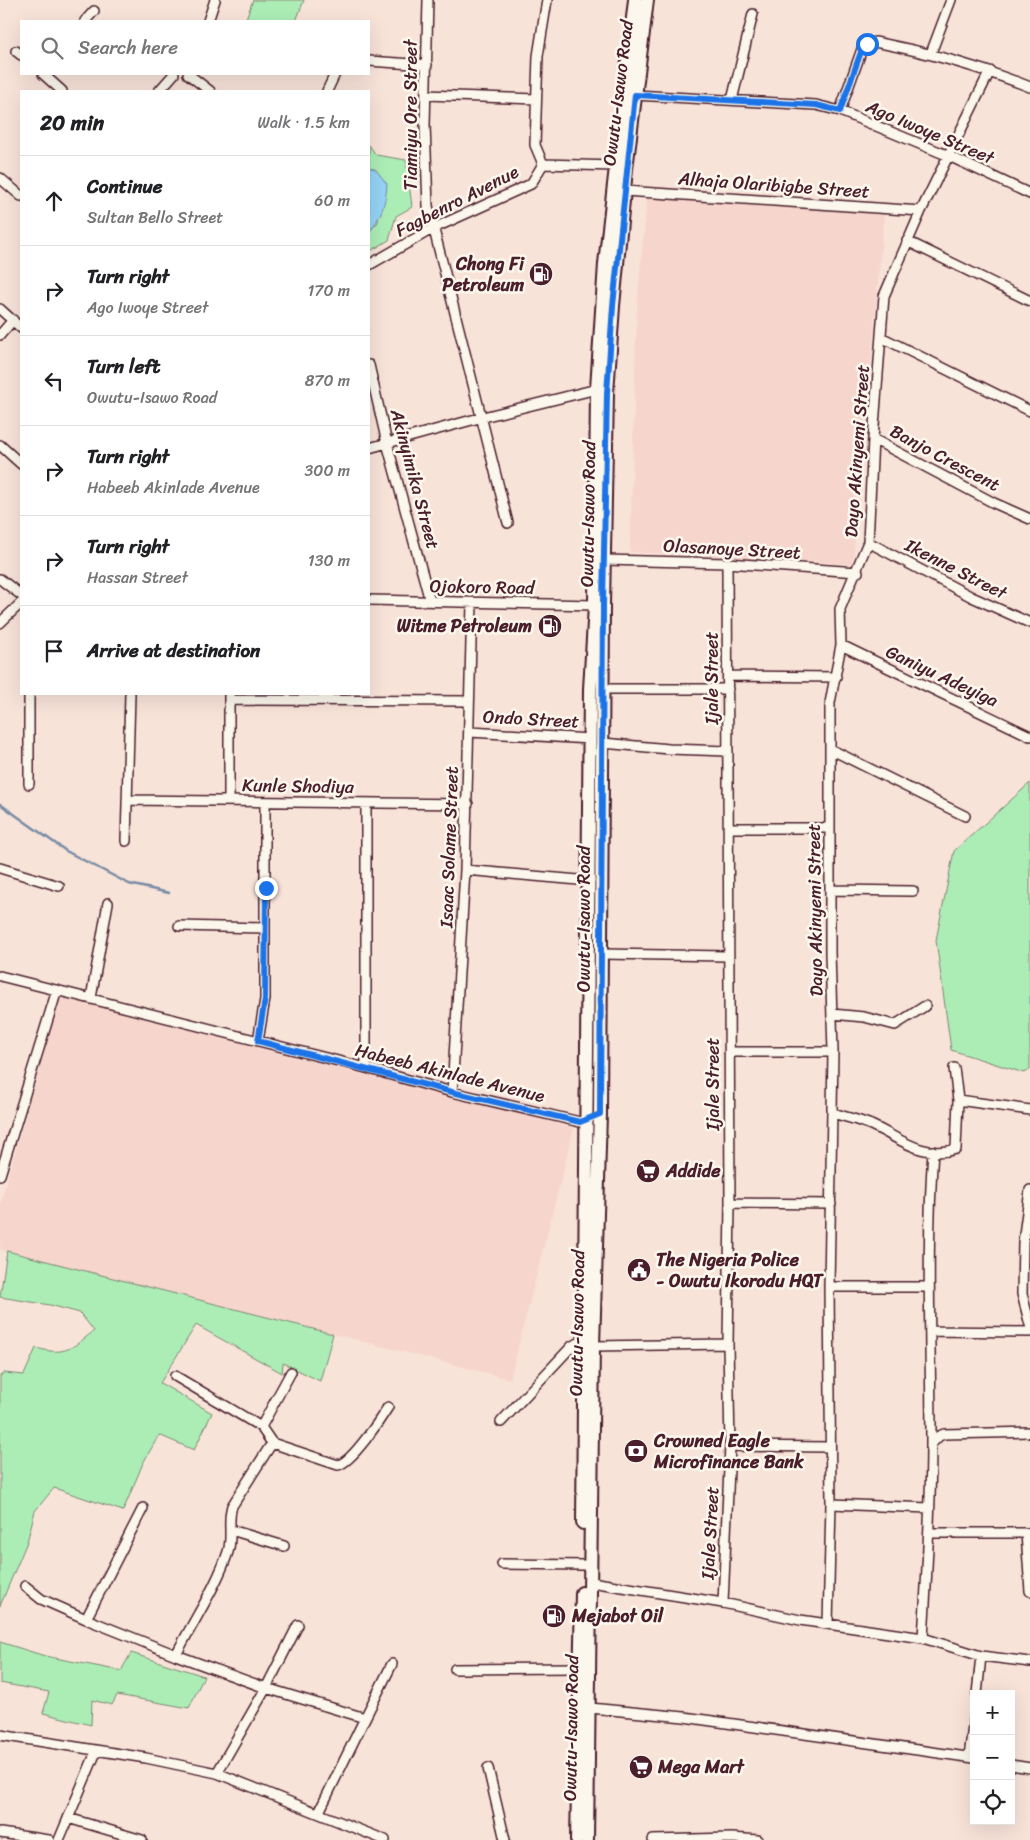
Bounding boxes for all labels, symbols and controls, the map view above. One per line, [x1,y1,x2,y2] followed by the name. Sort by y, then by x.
[593,17,643,168] street label: Owutu-Isawo Road
[20,20,370,75] search box
[78,31,178,64] text: Search here
[856,33,879,56] route start
[38,34,66,62] icon: search
[395,39,427,191] street label: Tiamiyu Ore Street
[860,90,1000,174] street label: Ago Iwoye Street
[40,104,104,142] text: 20 min
[258,108,350,137] text: Walk · 1.5 km
[390,156,525,246] street label: Fagbenro Avenue
[676,162,871,208] street label: Alhaja Olaribigbe Street
[87,170,163,203] text: Continue
[314,186,350,215] text: 60 m
[40,187,68,215] icon: ahead
[87,203,223,232] text: Sultan Bello Street
[442,248,525,301] place label: Chong Fi Petroleum
[87,260,169,293] text: Turn right
[528,261,554,287] fuel station icon: Chong Fi Petroleum
[307,276,350,305] text: 170 m
[40,277,68,305] icon: right
[87,293,209,322] text: Ago Iwoye Street
[87,350,160,383] text: Turn left
[835,364,879,538] street label: Dayo Akinyemi Street
[305,366,350,395] text: 870 m
[40,367,68,395] icon: left
[87,383,217,412] text: Owutu-Isawo Road
[381,404,449,553] street label: Akinyimika Street
[884,415,1006,501] street label: Banjo Crescent
[571,439,605,587] street label: Owutu-Isawo Road
[87,440,169,473] text: Turn right
[305,456,350,485] text: 300 m
[40,457,68,485] icon: right
[87,473,260,502] text: Habeeb Akinlade Avenue
[663,529,802,569] street label: Olasanoye Street
[898,529,1013,609] street label: Ikenne Street
[87,530,169,563] text: Turn right
[308,546,350,575] text: 130 m
[40,547,68,575] icon: right
[87,563,188,592] text: Hassan Street
[429,570,536,604] street label: Ojokoro Road
[397,610,532,642] place label: Witme Petroleum
[537,613,563,639] fuel station icon: Witme Petroleum
[696,631,728,725] street label: Ijale Street
[87,634,260,667] text: Arrive at destination
[880,636,1004,716] street label: Ganiyu Adeyiga
[40,637,68,665] icon: arrive
[482,700,580,738] street label: Ondo Street
[430,766,468,929] street label: Isaac Solame Street
[242,769,355,803] street label: Kunle Shodiya
[797,823,833,997] street label: Dayo Akinyemi Street
[568,844,600,992] street label: Owutu-Isawo Road
[255,877,278,900] route end
[352,1034,548,1112] street label: Habeeb Akinlade Avenue
[697,1037,729,1131] street label: Ijale Street
[665,1155,721,1187] place label: Addide
[635,1158,661,1184] supermarket icon: Addide
[656,1244,825,1297] place label: The Nigeria Police - Owutu Ikorodu HQT
[560,1248,594,1396] street label: Owutu-Isawo Road
[626,1257,652,1283] public building icon: The Nigeria Police - Owutu Ikorodu HQT
[653,1425,804,1478] place label: Crowned Eagle Microfinance Bank
[623,1438,649,1464] bank icon: Crowned Eagle Microfinance Bank
[692,1486,728,1581] street label: Ijale Street
[571,1600,664,1632] place label: Mejabot Oil
[541,1603,567,1629] fuel station icon: Mejabot Oil
[554,1653,588,1801] street label: Owutu-Isawo Road
[970,1690,1015,1825] map controls
[970,1690,1015,1735] button: +
[970,1735,1015,1780] button: −
[657,1751,746,1783] place label: Mega Mart
[628,1754,654,1780] supermarket icon: Mega Mart
[970,1780,1015,1825] button: locate

